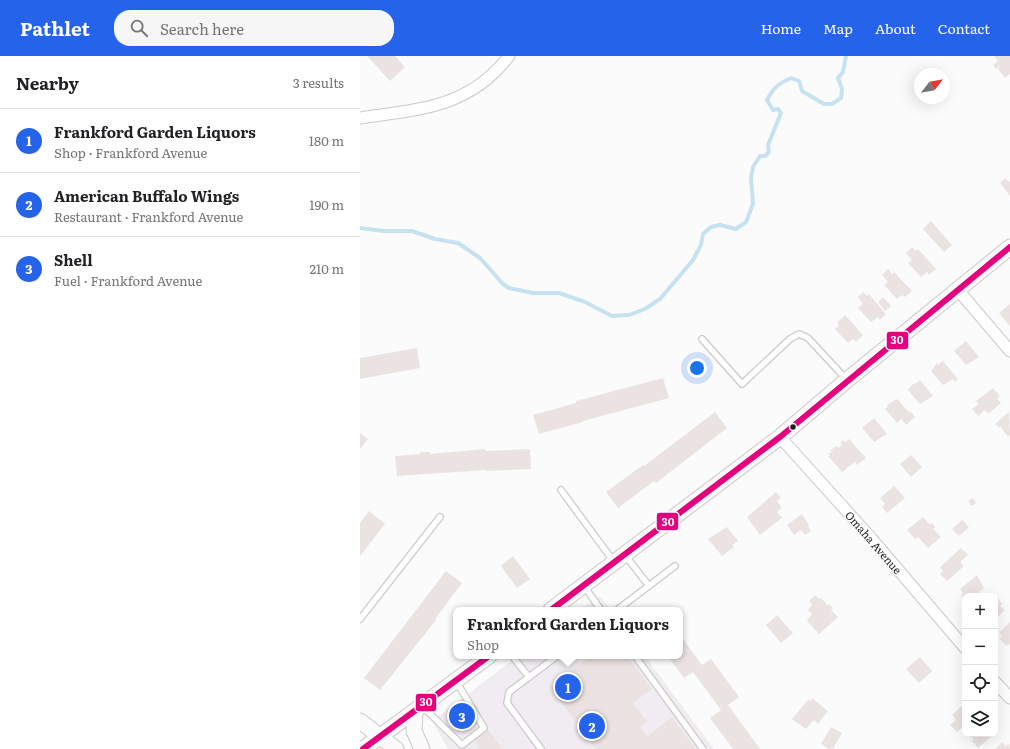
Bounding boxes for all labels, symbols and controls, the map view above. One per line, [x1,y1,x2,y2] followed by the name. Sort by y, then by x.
[114,10,394,46] search box
[20,14,90,42] text: Pathlet
[128,17,150,39] icon: search
[160,17,244,40] text: Search here
[761,18,801,38] text: Home
[823,18,853,38] text: Map
[875,18,916,38] text: About
[938,18,990,38] text: Contact
[914,68,950,104] north arrow
[16,70,79,95] text: Nearby
[293,73,344,92] text: 3 results
[54,120,256,143] text: Frankford Garden Liquors
[26,131,32,150] text: 1
[309,131,344,150] text: 180 m
[54,143,207,162] text: Shop · Frankford Avenue
[54,184,239,207] text: American Buffalo Wings
[26,195,32,214] text: 2
[309,195,344,214] text: 190 m
[54,207,243,226] text: Restaurant · Frankford Avenue
[54,248,93,271] text: Shell
[25,259,33,278] text: 3
[309,259,344,278] text: 210 m
[54,271,202,290] text: Fuel · Frankford Avenue
[886,331,909,350] line badge: 30
[891,331,904,347] text: 30
[687,358,707,378] your location
[788,422,798,432] unlabelled marker
[842,507,906,577] street label: Omaha Avenue
[656,512,679,531] line badge: 30
[662,513,675,529] text: 30
[962,593,998,737] map controls
[962,593,998,629] button: +
[453,607,683,659] popup
[467,612,669,635] text: Frankford Garden Liquors
[962,629,998,665] button: −
[467,635,499,654] text: Shop
[962,665,998,701] button: locate
[555,672,581,702] pin: 1
[415,693,437,712] line badge: 30
[420,693,433,709] text: 30
[449,701,475,731] pin: 3
[962,701,998,737] button: layers
[579,711,605,741] pin: 2

